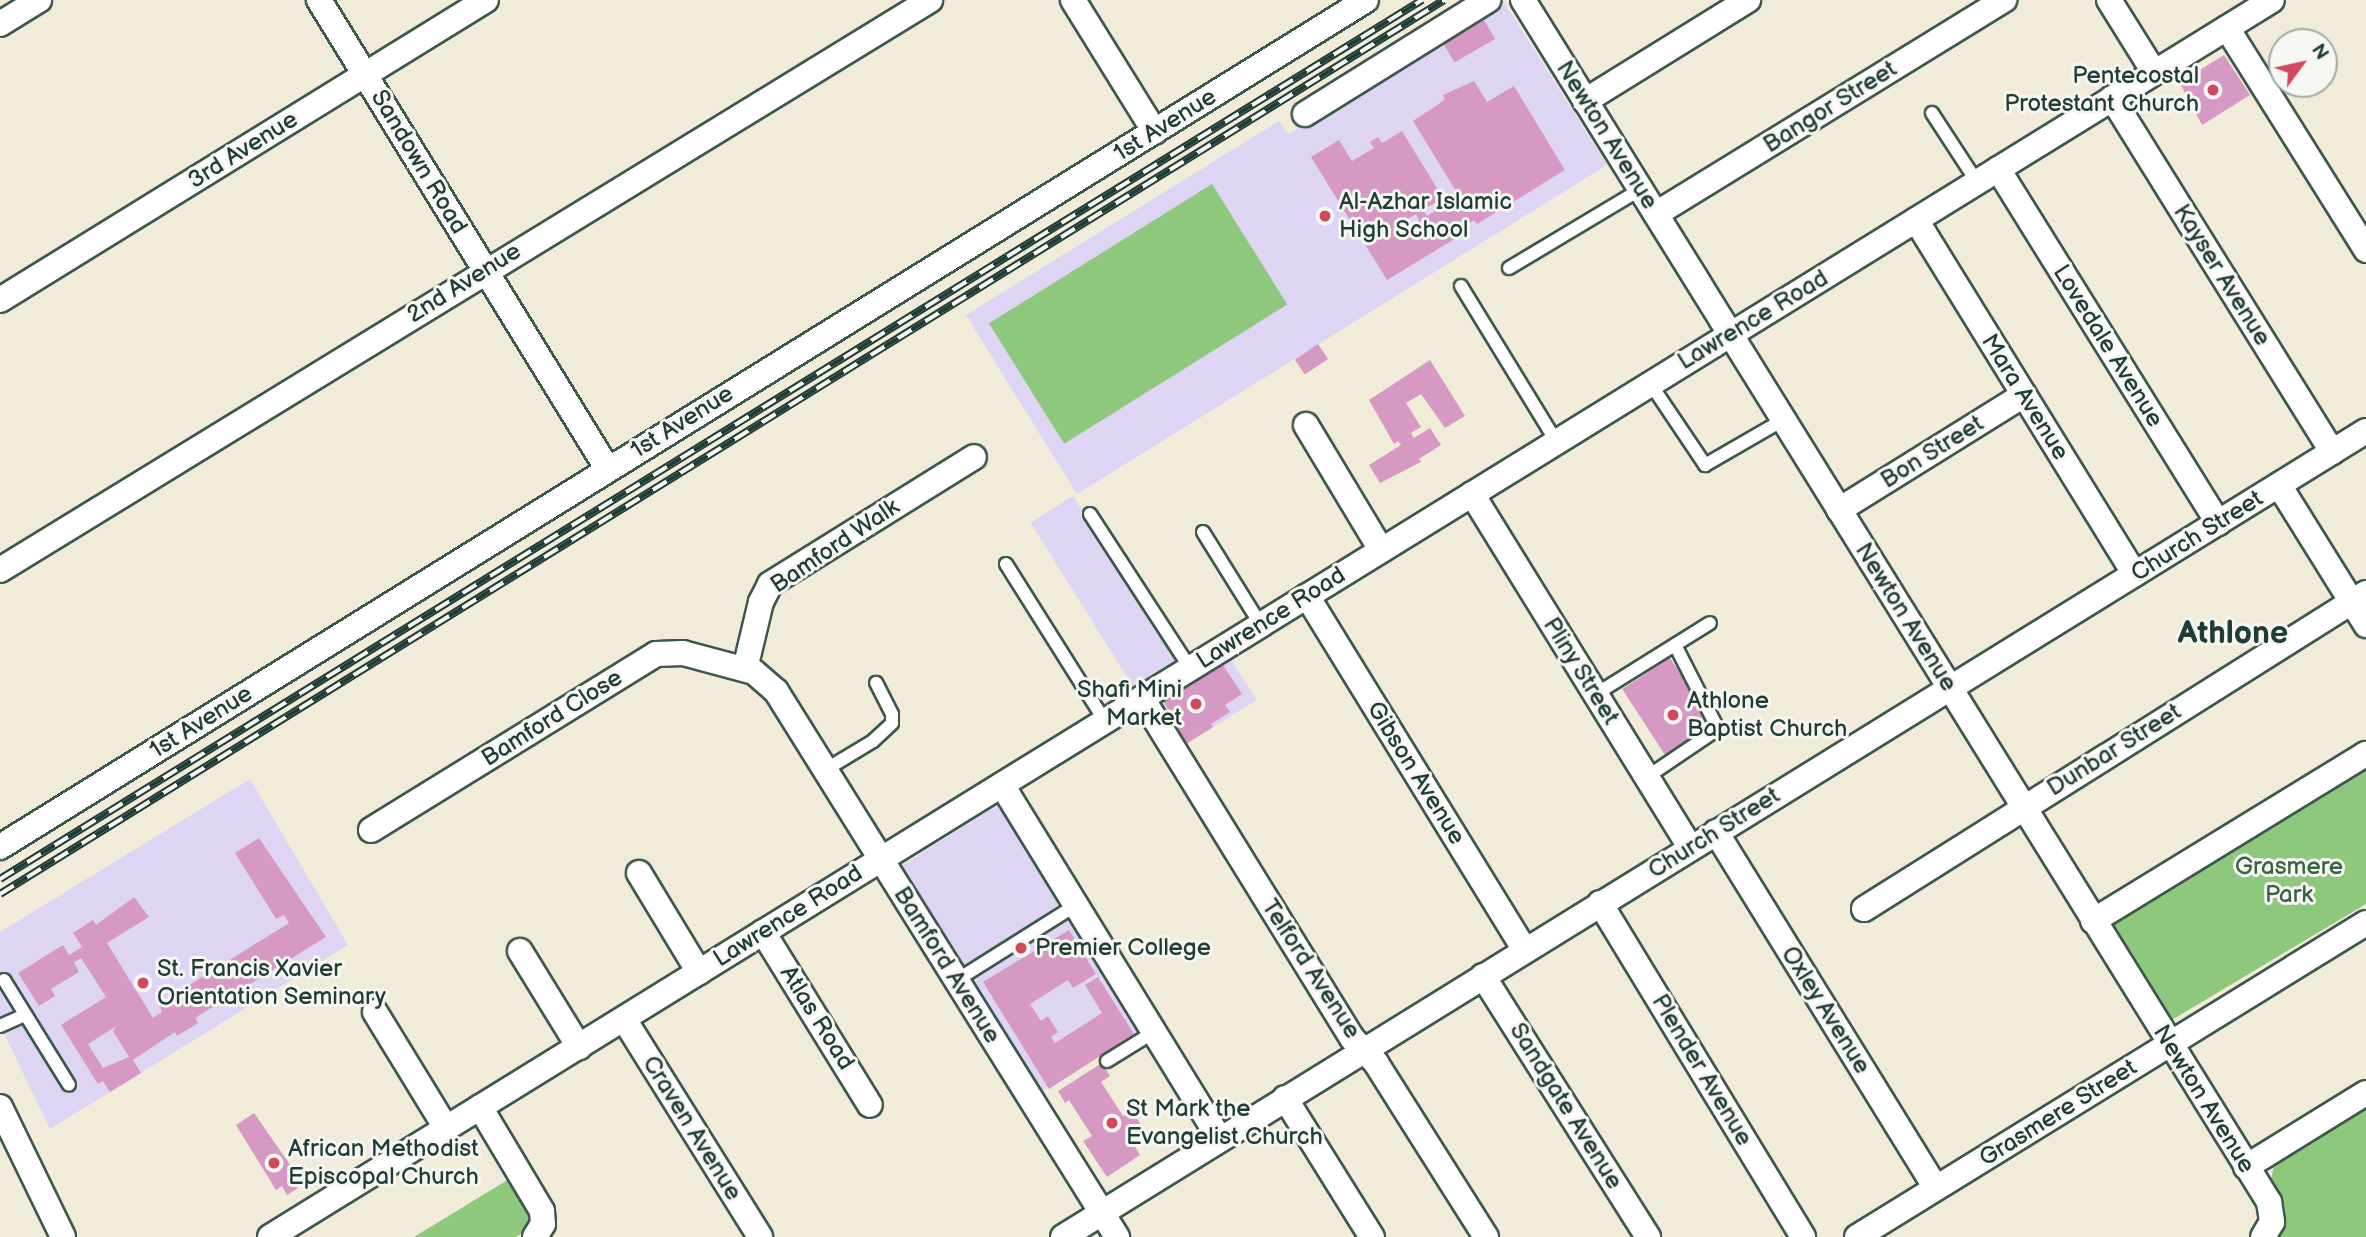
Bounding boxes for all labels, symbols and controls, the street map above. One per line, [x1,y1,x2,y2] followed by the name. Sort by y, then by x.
[2268,28,2338,98] north arrow
[2306,40,2333,65] text: N
[1758,54,1902,160] street label: Bangor Street
[1550,56,1664,214] street label: Newton Avenue
[2004,62,2199,118] place label: Pentecostal Protestant Church
[1108,82,1222,168] street label: 1st Avenue
[2205,82,2221,98] marker: Pentecostal Protestant Church
[365,85,473,239] street label: Sandown Road
[183,105,303,195] street label: 3rd Avenue
[1339,188,1512,244] place label: Al-Azhar Islamic High School
[2167,199,2277,351] street label: Kayser Avenue
[1317,208,1333,224] marker: Al-Azhar Islamic High School
[402,237,526,329] street label: 2nd Avenue
[2047,260,2169,432] street label: Lovedale Avenue
[1673,264,1833,376] street label: Lawrence Road
[1975,329,2075,465] street label: Mara Avenue
[625,379,739,465] street label: 1st Avenue
[1875,409,1989,495] street label: Bon Street
[2126,484,2268,588] street label: Church Street
[765,492,905,600] street label: Bamford Walk
[1849,538,1963,696] street label: Newton Avenue
[1191,561,1351,675] street label: Lawrence Road
[1536,611,1626,731] street label: Pliny Street
[2178,615,2288,653] district label: Athlone
[476,663,628,773] street label: Bamford Close
[1077,676,1182,732] place label: Shafi Mini Market
[144,679,258,765] street label: 1st Avenue
[1687,687,1847,743] place label: Athlone Baptist Church
[1188,696,1204,712] marker: Shafi Mini Market
[1361,696,1471,850] street label: Gibson Avenue
[2042,697,2186,803] street label: Dunbar Street
[1665,707,1681,723] marker: Athlone Baptist Church
[1643,781,1785,885] street label: Church Street
[2235,853,2343,909] park label: Grasmere Park
[708,859,868,973] street label: Lawrence Road
[887,881,1007,1049] street label: Bamford Avenue
[1255,894,1367,1044] street label: Telford Avenue
[1035,934,1211,962] place label: Premier College
[1013,940,1029,956] marker: Premier College
[1775,940,1877,1080] street label: Oxley Avenue
[157,955,386,1011] place label: St. Francis Xavier Orientation Seminary
[774,961,860,1075] street label: Atlas Road
[135,975,151,991] marker: St. Francis Xavier Orientation Seminary
[1645,989,1759,1151] street label: Plender Avenue
[1503,1017,1629,1195] street label: Sandgate Avenue
[2147,1020,2261,1178] street label: Newton Avenue
[636,1050,748,1206] street label: Craven Avenue
[1974,1053,2142,1173] street label: Grasmere Street
[1126,1095,1323,1151] place label: St Mark the Evangelist Church
[1104,1115,1120,1131] marker: St Mark the Evangelist Church
[288,1135,479,1191] place label: African Methodist Episcopal Church
[266,1155,282,1171] marker: African Methodist Episcopal Church

